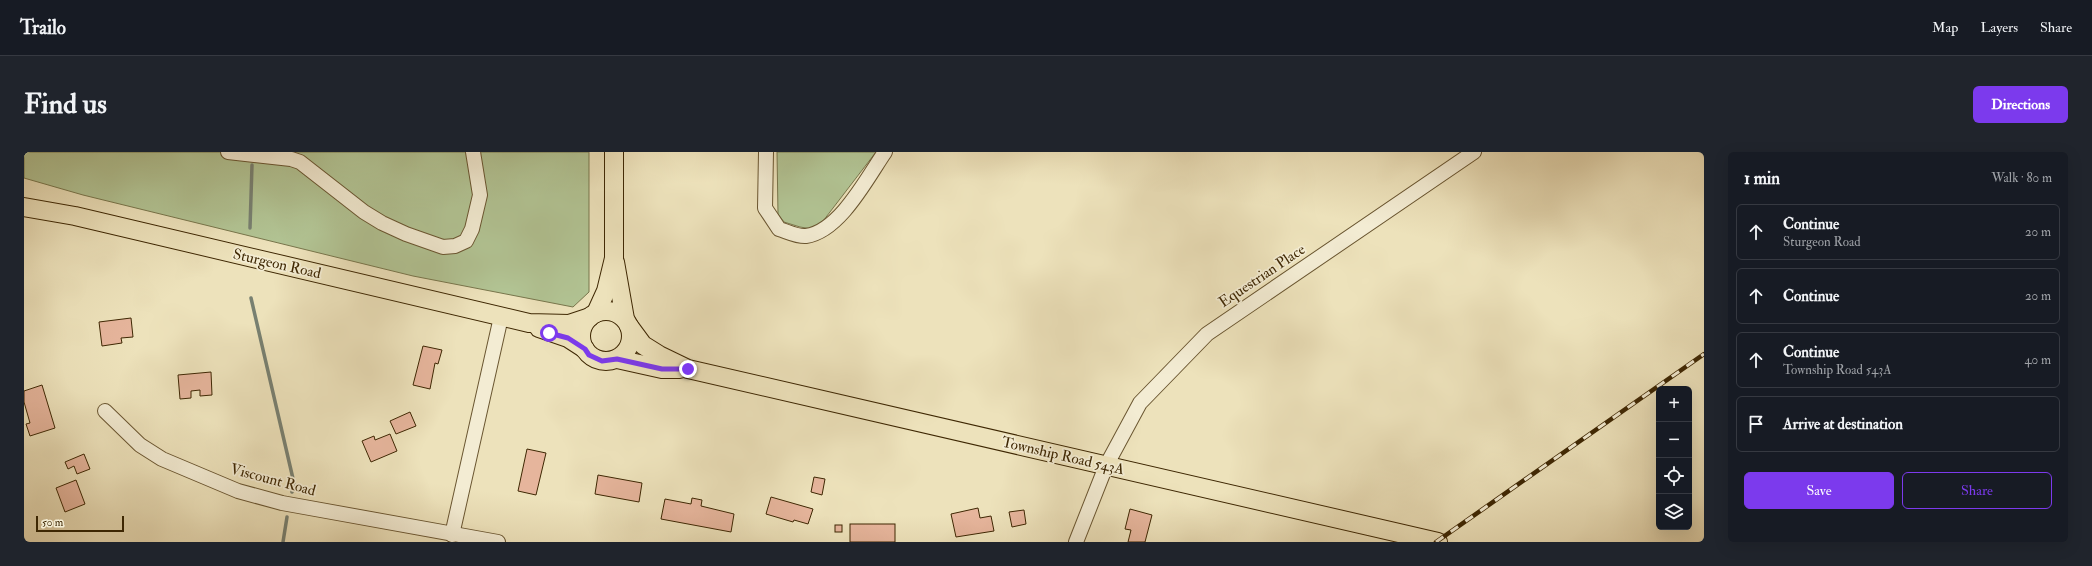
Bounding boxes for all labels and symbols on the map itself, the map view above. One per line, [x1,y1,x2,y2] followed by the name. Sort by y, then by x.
[1215,240,1309,312] street label: Equestrian Place
[231,245,323,283] street label: Sturgeon Road
[540,324,558,342] route start
[679,360,697,378] route end
[1000,433,1127,480] street label: Township Road 543A
[228,459,318,501] street label: Viscount Road
[36,514,124,533] scale bar

